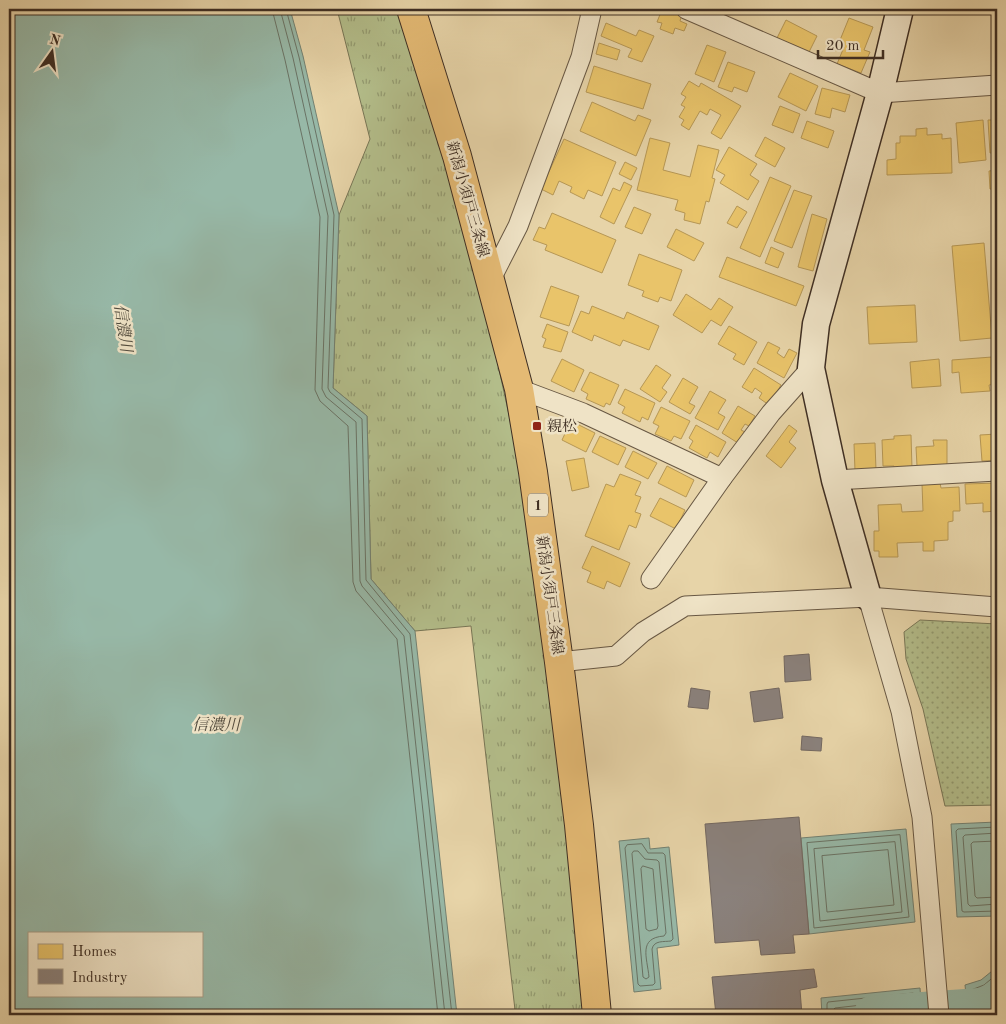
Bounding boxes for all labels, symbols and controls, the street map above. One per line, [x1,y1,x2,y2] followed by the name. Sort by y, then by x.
[28,28,78,78] north arrow
[818,28,884,60] scale bar
[48,32,62,49] text: N
[826,39,860,54] text: 20 m
[443,139,492,259] street label: 新潟小須戸三条線
[111,303,136,355] water label: 信濃川
[547,418,577,435] place label: 親松
[531,420,543,432] marker: 親松
[528,494,548,516] road number: 1
[533,534,566,656] street label: 新潟小須戸三条線
[192,716,242,734] water label: 信濃川
[28,932,202,996] legend
[72,945,117,960] text: Homes
[72,971,128,986] text: Industry

